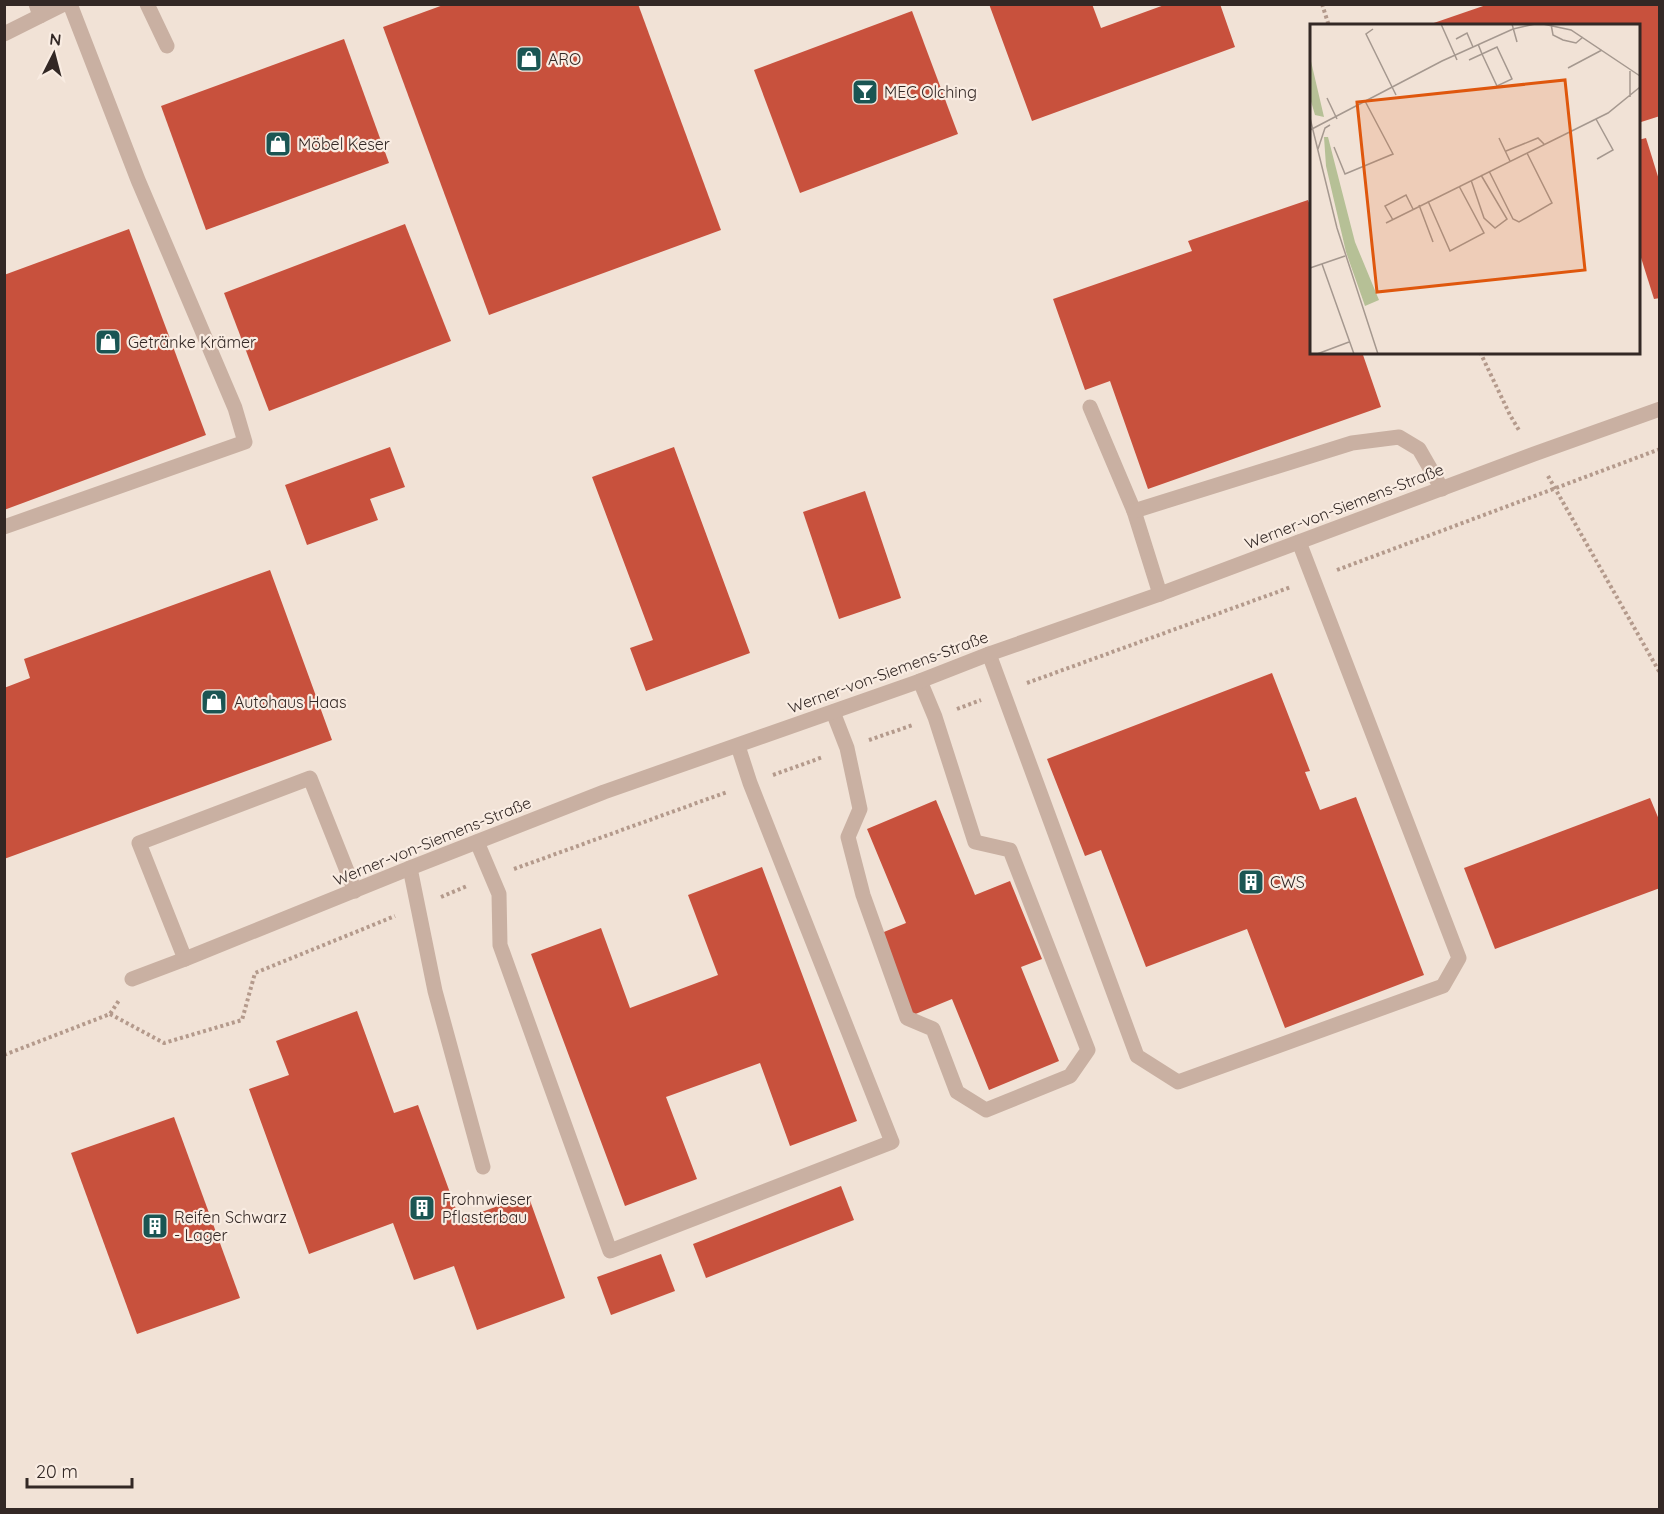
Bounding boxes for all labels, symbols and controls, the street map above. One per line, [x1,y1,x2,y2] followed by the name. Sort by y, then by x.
[24,24,84,84] north arrow
[1310,24,1640,354] inset map
[49,29,62,50] text: N
[514,44,544,74] shop icon: ARO
[548,49,581,69] place label: ARO
[850,77,880,107] bar icon: MEC Olching
[884,82,977,102] place label: MEC Olching
[263,129,293,159] shop icon: Möbel Keser
[298,134,390,154] place label: Möbel Keser
[93,327,123,357] shop icon: Getränke Krämer
[128,332,256,352] place label: Getränke Krämer
[1242,459,1446,553] street label: Werner-von-Siemens-Straße
[785,626,991,718] street label: Werner-von-Siemens-Straße
[199,687,229,717] shop icon: Autohaus Haas
[234,692,346,712] place label: Autohaus Haas
[330,792,534,890] street label: Werner-von-Siemens-Straße
[1236,867,1266,897] building icon: CWS
[1270,872,1305,892] place label: CWS
[442,1189,532,1227] place label: Frohnwieser Pflasterbau
[407,1193,437,1223] building icon: Frohnwieser Pflasterbau
[174,1207,287,1245] place label: Reifen Schwarz - Lager
[140,1211,170,1241] building icon: Reifen Schwarz - Lager
[27,1451,132,1489] scale bar
[36,1460,78,1483] text: 20 m

